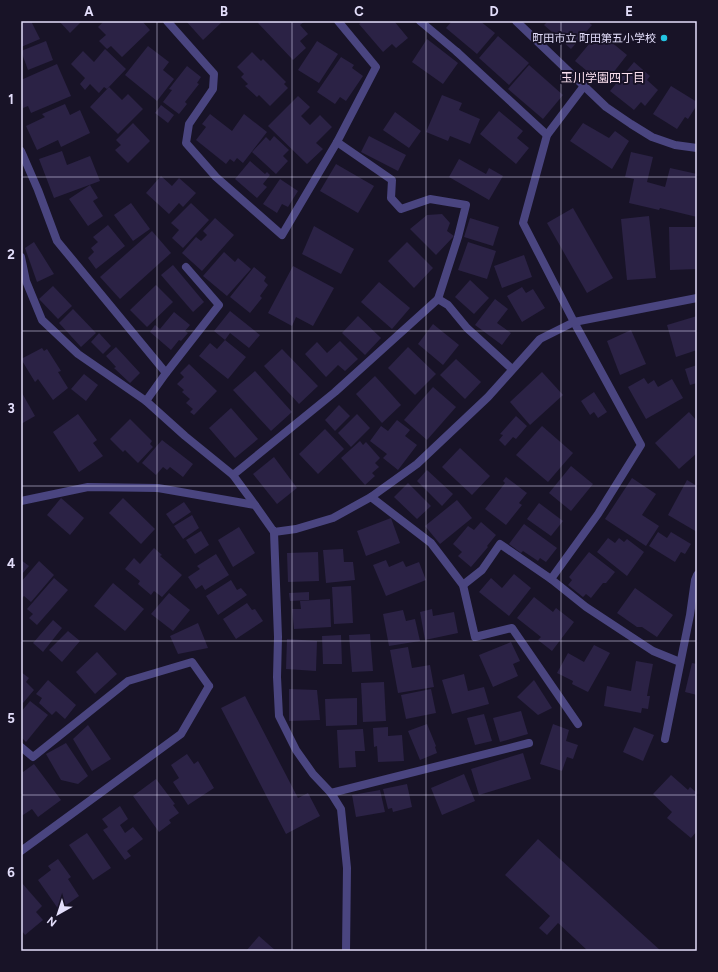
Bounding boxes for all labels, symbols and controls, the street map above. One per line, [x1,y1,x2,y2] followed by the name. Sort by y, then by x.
[84,4,94,19] text: A
[220,4,228,19] text: B
[354,4,364,19] text: C
[489,4,499,19] text: D
[625,4,633,19] text: E
[532,32,656,45] place label: 町田市立 町田第五小学校
[659,33,669,43] marker: 町田市立 町田第五小学校
[561,71,645,85] district label: 玉川学園四丁目
[8,92,14,107] text: 1
[7,247,15,262] text: 2
[7,401,15,416] text: 3
[7,556,15,571] text: 4
[7,711,15,726] text: 5
[7,865,15,880] text: 6
[38,894,78,934] north arrow
[45,914,59,929] text: N

